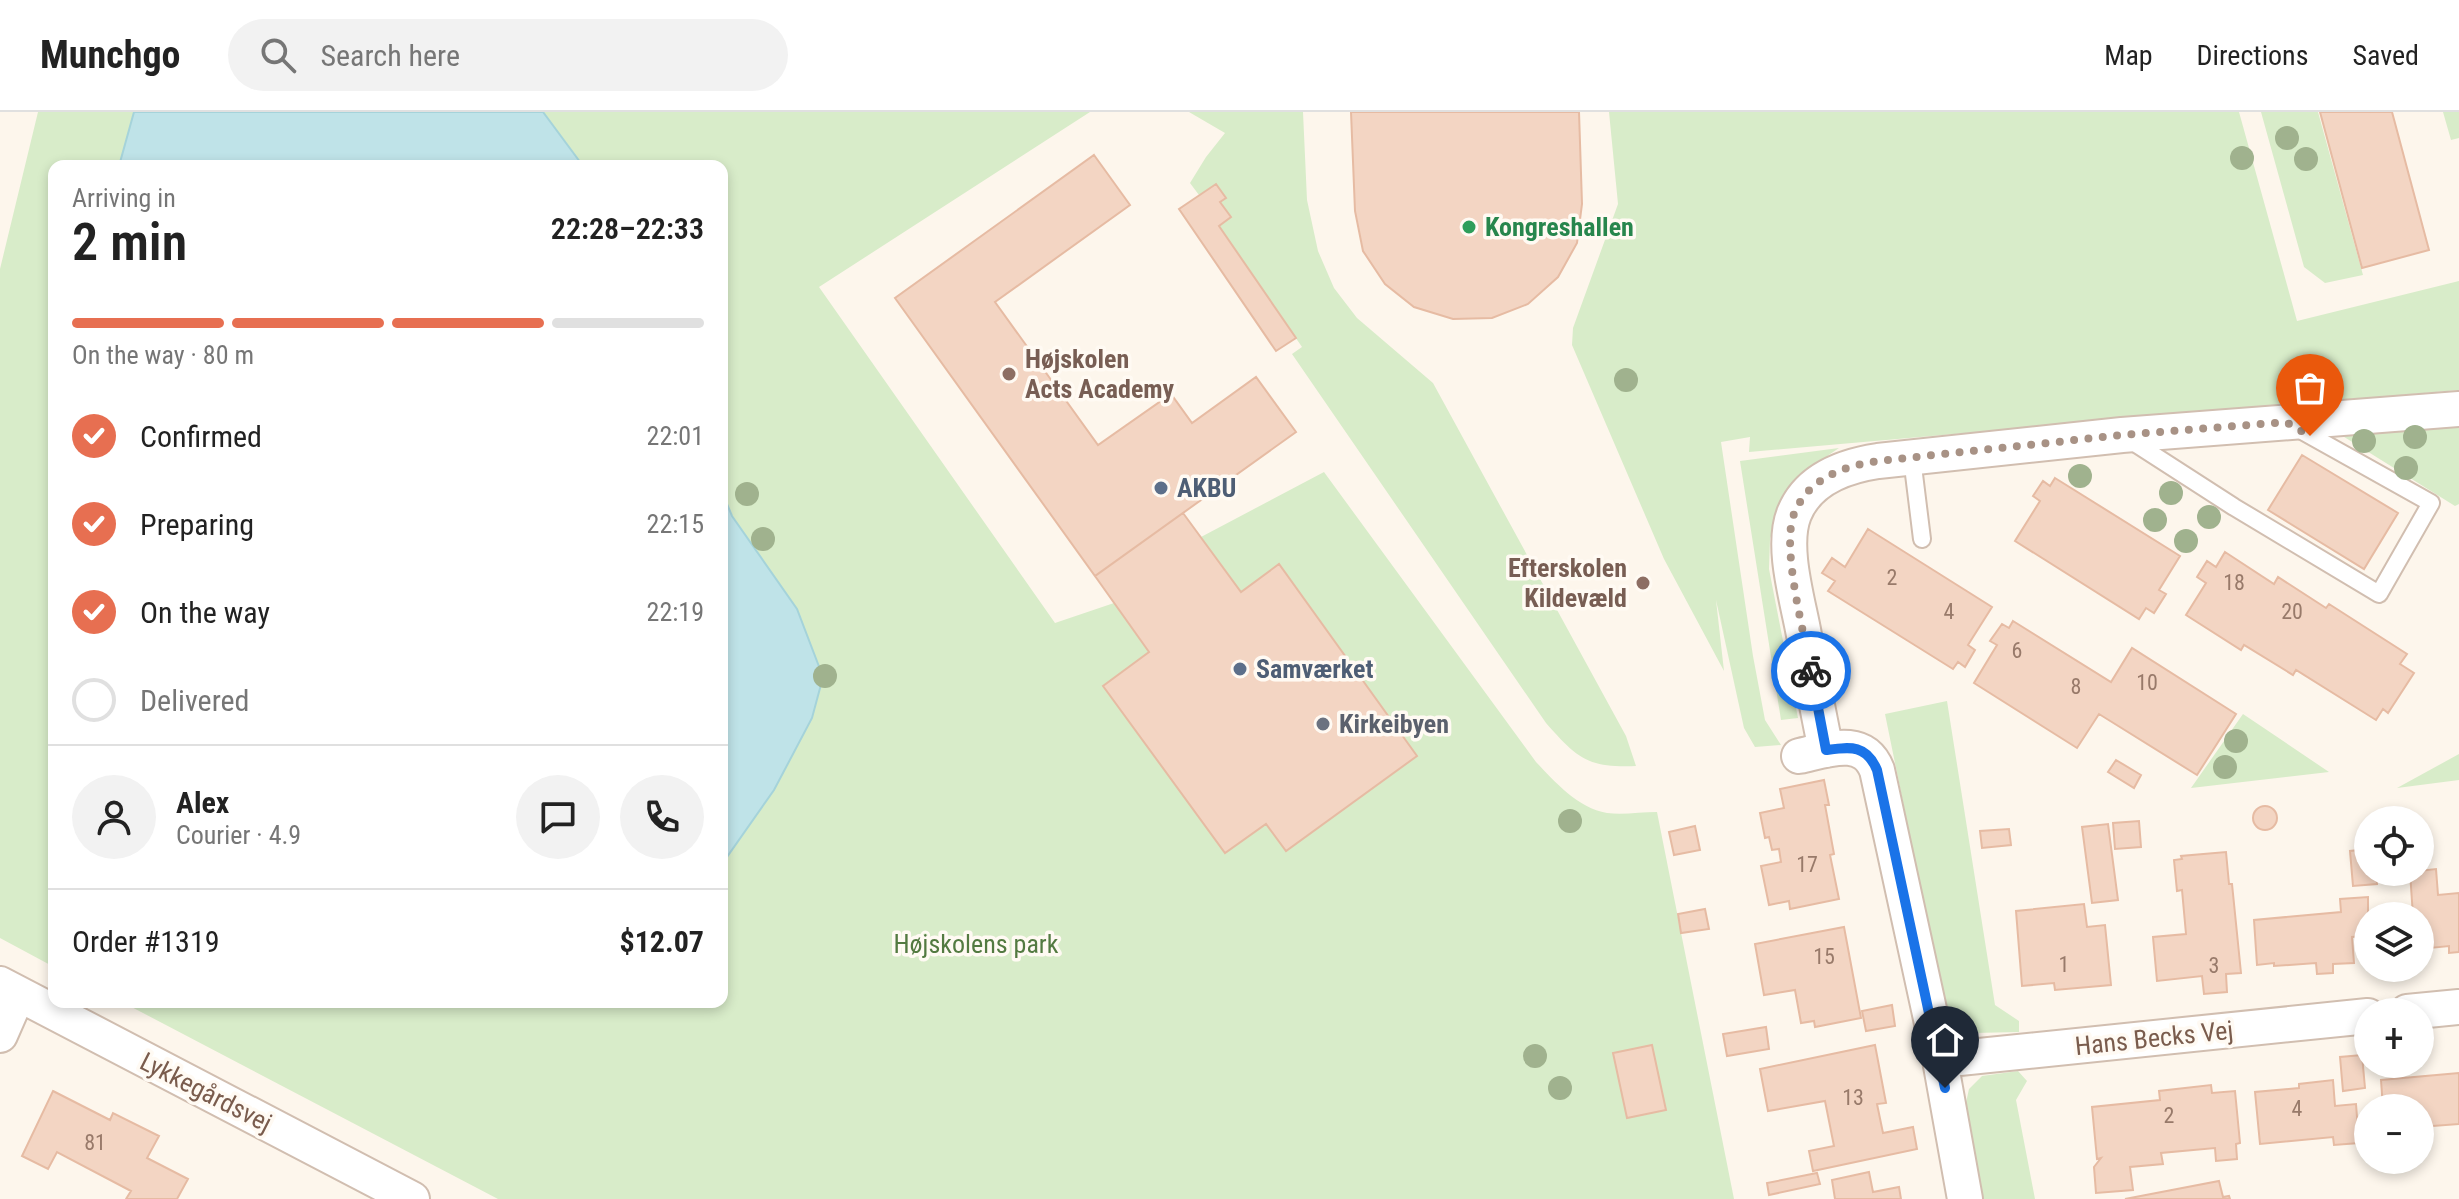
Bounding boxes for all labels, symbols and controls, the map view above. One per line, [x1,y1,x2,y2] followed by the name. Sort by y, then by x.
[228,19,788,91] search box
[40,33,180,77] text: Munchgo
[256,33,300,77] icon: search
[320,38,460,73] text: Search here
[2104,39,2153,72] text: Map
[2197,39,2308,72] text: Directions
[2352,39,2419,72] text: Saved
[72,183,176,213] text: Arriving in
[551,211,704,246] text: 22:28–22:33
[72,212,187,273] text: 2 min
[1485,212,1634,242] place label: Kongreshallen
[1460,218,1478,236] marker: Kongreshallen
[72,340,254,370] text: On the way · 80 m
[1025,344,1175,404] place label: Højskolen Acts Academy
[2276,354,2344,436] pin
[1000,365,1018,383] marker: Højskolen Acts Academy
[2288,366,2332,410] icon: bag
[72,414,116,458] icon: check
[140,419,262,454] text: Confirmed
[647,421,704,451] text: 22:01
[1177,473,1236,503] place label: AKBU
[1152,479,1170,497] marker: AKBU
[72,502,116,546] icon: check
[140,507,254,542] text: Preparing
[647,509,704,539] text: 22:15
[1508,553,1627,613] place label: Efterskolen Kildevæld
[1887,565,1897,590] house number: 2
[2223,570,2245,595] house number: 18
[1634,574,1652,592] marker: Efterskolen Kildevæld
[72,590,116,634] icon: check
[140,595,270,630] text: On the way
[647,597,704,627] text: 22:19
[1944,599,1955,624] house number: 4
[2281,599,2303,624] house number: 20
[1771,631,1851,711] courier
[2012,638,2022,663] house number: 6
[1789,649,1833,693] icon: bike
[1256,654,1373,684] place label: Samværket
[1231,660,1249,678] marker: Samværket
[2136,670,2158,695] house number: 10
[2071,674,2081,699] house number: 8
[140,683,249,718] text: Delivered
[1339,709,1449,739] place label: Kirkeibyen
[1314,715,1332,733] marker: Kirkeibyen
[72,775,156,859] button: person
[516,775,600,859] button: chat
[620,775,704,859] button: phone
[176,785,229,820] text: Alex
[2354,806,2434,1174] map controls
[2354,806,2434,886] button: locate
[176,820,301,850] text: Courier · 4.9
[1796,852,1818,877] house number: 17
[2354,902,2434,982] button: layers
[72,924,220,959] text: Order #1319
[619,924,704,959] text: $12.07
[893,929,1059,959] park label: Højskolens park
[1813,944,1835,969] house number: 15
[2059,952,2069,977] house number: 1
[2209,953,2219,978] house number: 3
[2354,998,2434,1078] button: +
[1911,1006,1979,1088] pin
[2073,1015,2235,1061] street label: Hans Becks Vej
[1923,1018,1967,1062] icon: home
[135,1046,277,1138] street label: Lykkegårdsvej
[1842,1085,1864,1110] house number: 13
[2354,1094,2434,1174] button: −
[2292,1096,2303,1121] house number: 4
[2164,1103,2174,1128] house number: 2
[84,1130,106,1155] house number: 81

